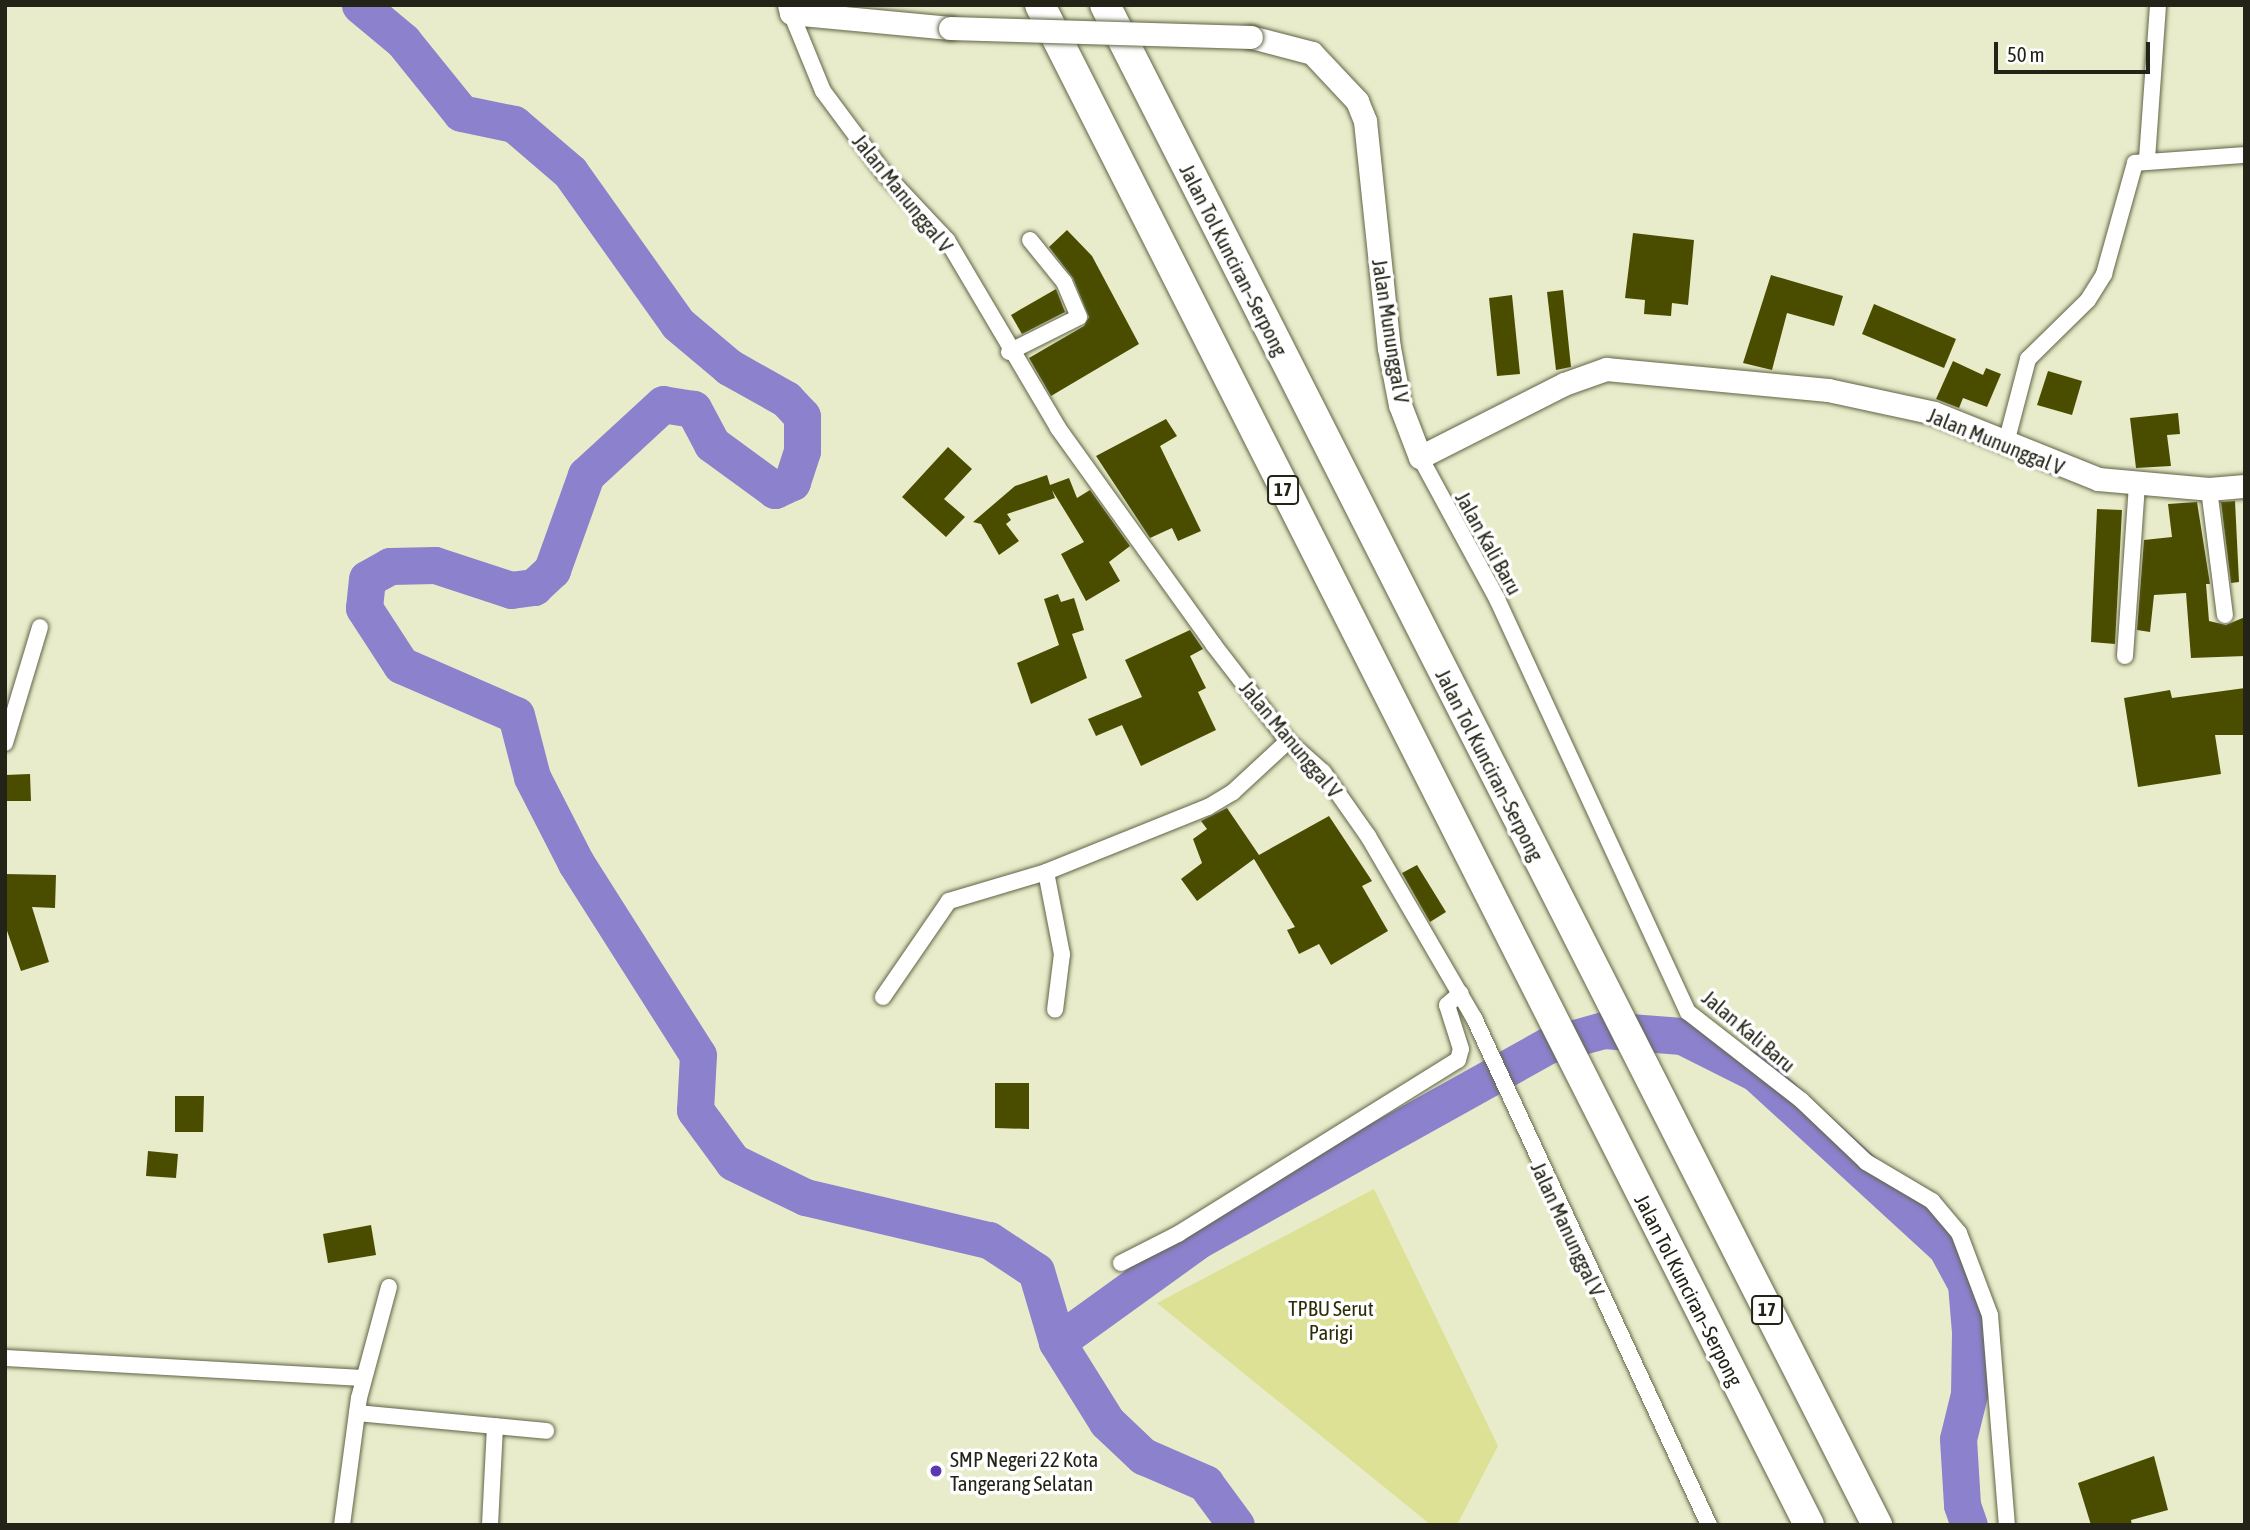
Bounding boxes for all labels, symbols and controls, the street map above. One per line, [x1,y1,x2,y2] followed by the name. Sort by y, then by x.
[1998,28,2154,72] scale bar
[2007,42,2045,66] text: 50 m
[848,129,958,257] street label: Jalan Manunggal V
[1175,160,1293,360] street label: Jalan Tol Kunciran–Serpong
[1367,257,1415,405] street label: Jalan Mununggal V
[1924,402,2068,480] street label: Jalan Mununggal V
[1266,475,1300,505] road number: 17
[1450,487,1528,599] street label: Jalan Kali Baru
[1431,665,1549,865] street label: Jalan Tol Kunciran–Serpong
[1235,675,1347,803] street label: Jalan Manunggal V
[1697,985,1801,1077] street label: Jalan Kali Baru
[1526,1158,1610,1300] street label: Jalan Manunggal V
[1630,1190,1748,1390] street label: Jalan Tol Kunciran–Serpong
[1750,1294,1784,1326] road number: 17
[1288,1295,1374,1345] park label: TPBU Serut Parigi
[950,1446,1098,1496] place label: SMP Negeri 22 Kota Tangerang Selatan
[928,1463,944,1479] marker: SMP Negeri 22 Kota Tangerang Selatan

